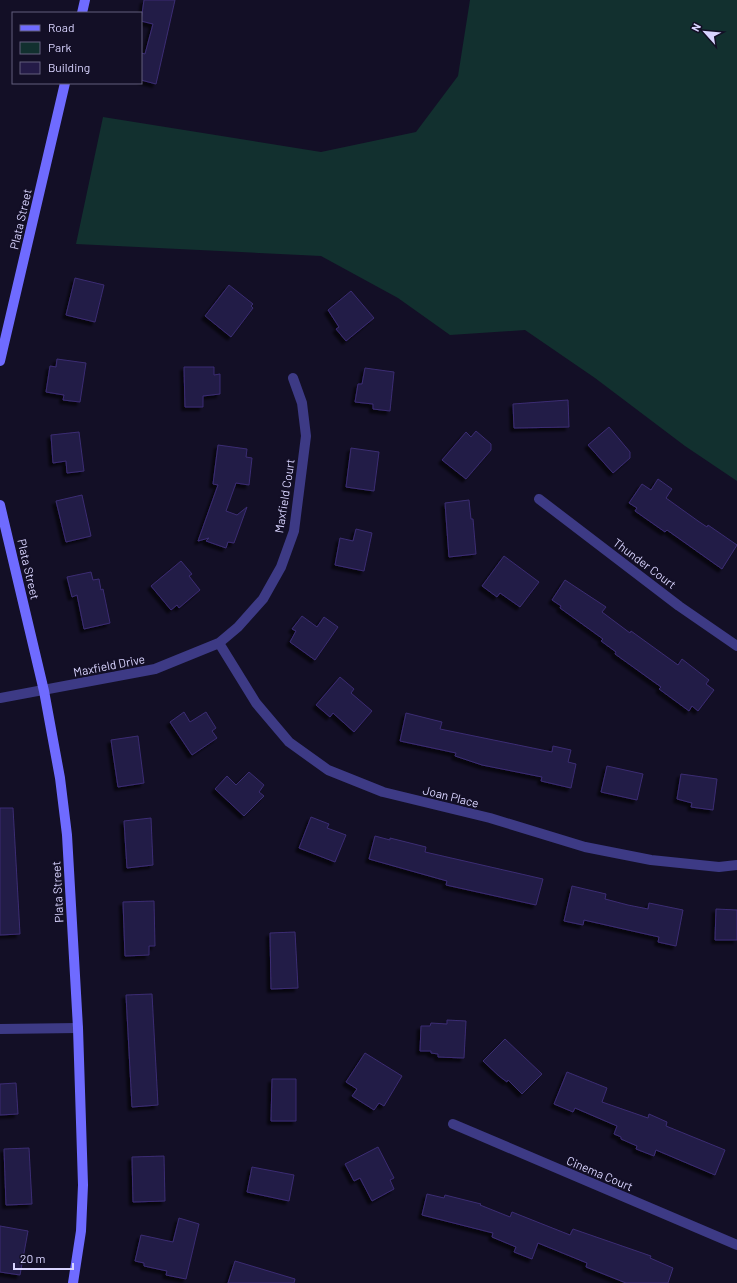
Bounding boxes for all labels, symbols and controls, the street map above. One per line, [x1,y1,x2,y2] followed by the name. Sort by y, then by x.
[12,12,142,84] legend
[685,12,725,52] north arrow
[48,20,75,34] text: Road
[688,21,703,33] text: N
[48,40,72,54] text: Park
[48,60,90,74] text: Building
[6,187,34,251] street label: Plata Street
[271,458,297,534] street label: Maxfield Court
[611,535,679,591] street label: Thunder Court
[15,537,43,601] street label: Plata Street
[72,651,146,679] street label: Maxfield Drive
[422,782,480,810] street label: Joan Place
[48,861,66,923] street label: Plata Street
[565,1153,635,1193] street label: Cinema Court
[14,1245,73,1271] scale bar
[20,1251,46,1265] text: 20 m

